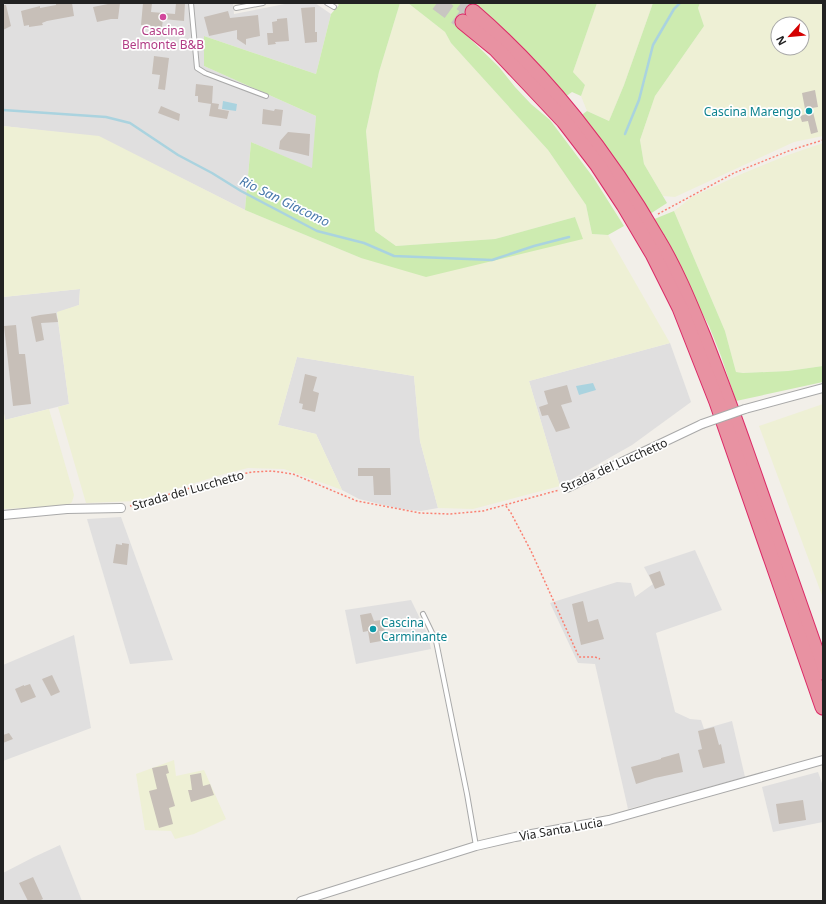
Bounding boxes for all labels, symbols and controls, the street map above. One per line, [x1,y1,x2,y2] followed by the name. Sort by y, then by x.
[158,12,168,22] marker: Cascina Belmonte B&B
[770,16,810,56] north arrow
[122,22,204,53] place label: Cascina Belmonte B&B
[772,33,789,48] text: N
[704,103,801,120] place label: Cascina Marengo
[804,106,814,116] marker: Cascina Marengo
[237,171,333,231] water label: Rio San Giacomo
[558,434,670,496] street label: Strada del Lucchetto
[130,466,246,514] street label: Strada del Lucchetto
[381,614,447,645] place label: Cascina Carminante
[368,624,378,634] marker: Cascina Carminante
[518,813,604,845] street label: Via Santa Lucia

